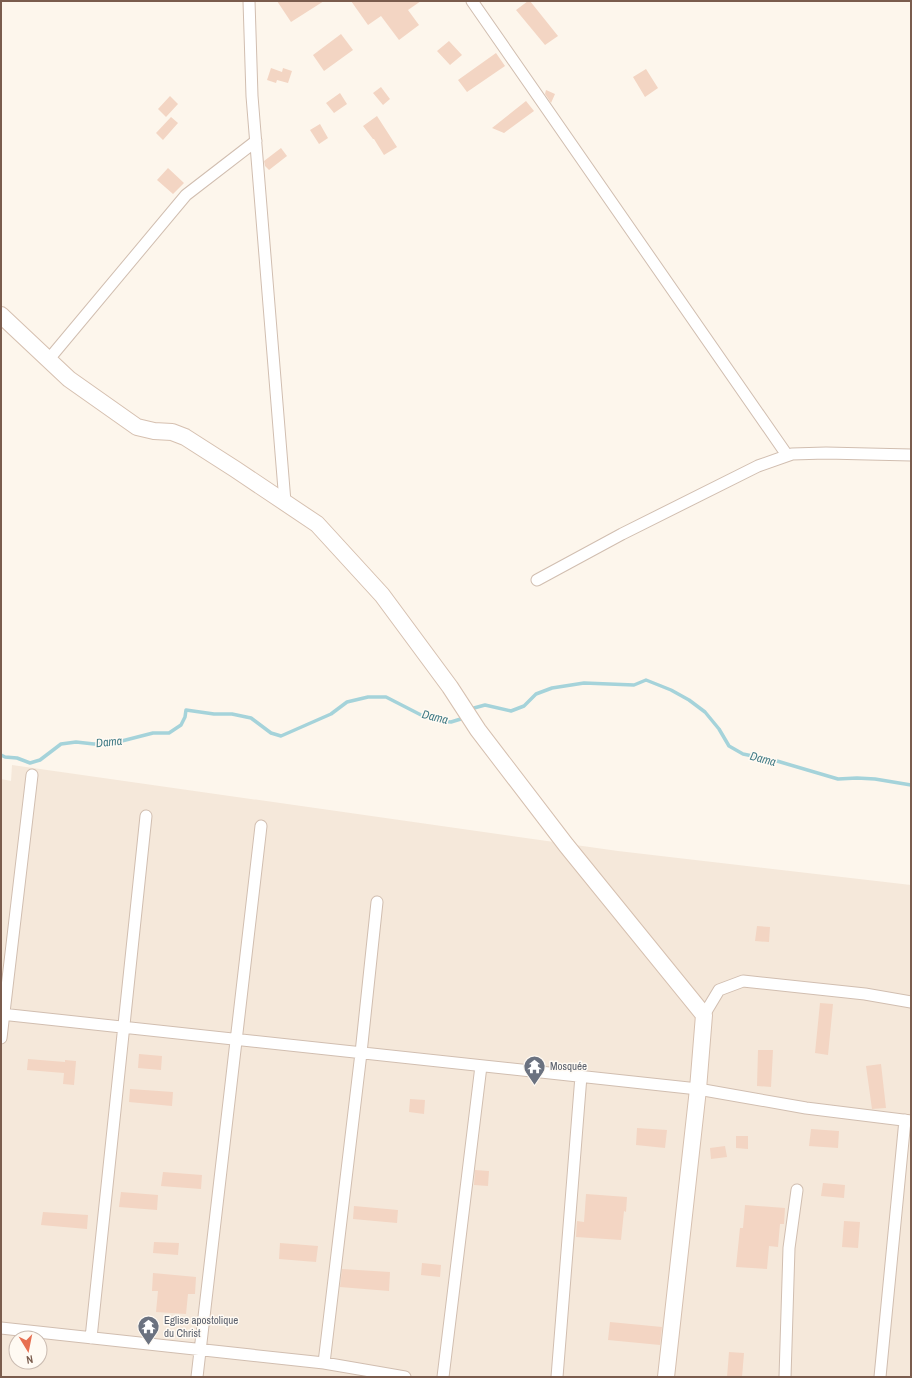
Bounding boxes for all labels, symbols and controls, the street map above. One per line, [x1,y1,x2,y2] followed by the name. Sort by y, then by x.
[420,706,450,728] water label: Dama
[95,733,123,751] water label: Dama
[748,748,778,770] water label: Dama
[522,1053,548,1086] temple icon: Mosquée
[550,1059,587,1073] place label: Mosquée
[135,1313,161,1346] temple icon: Eglise apostolique du Christ
[164,1313,238,1340] place label: Eglise apostolique du Christ
[8,1330,48,1370] north arrow
[25,1352,34,1367] text: N

